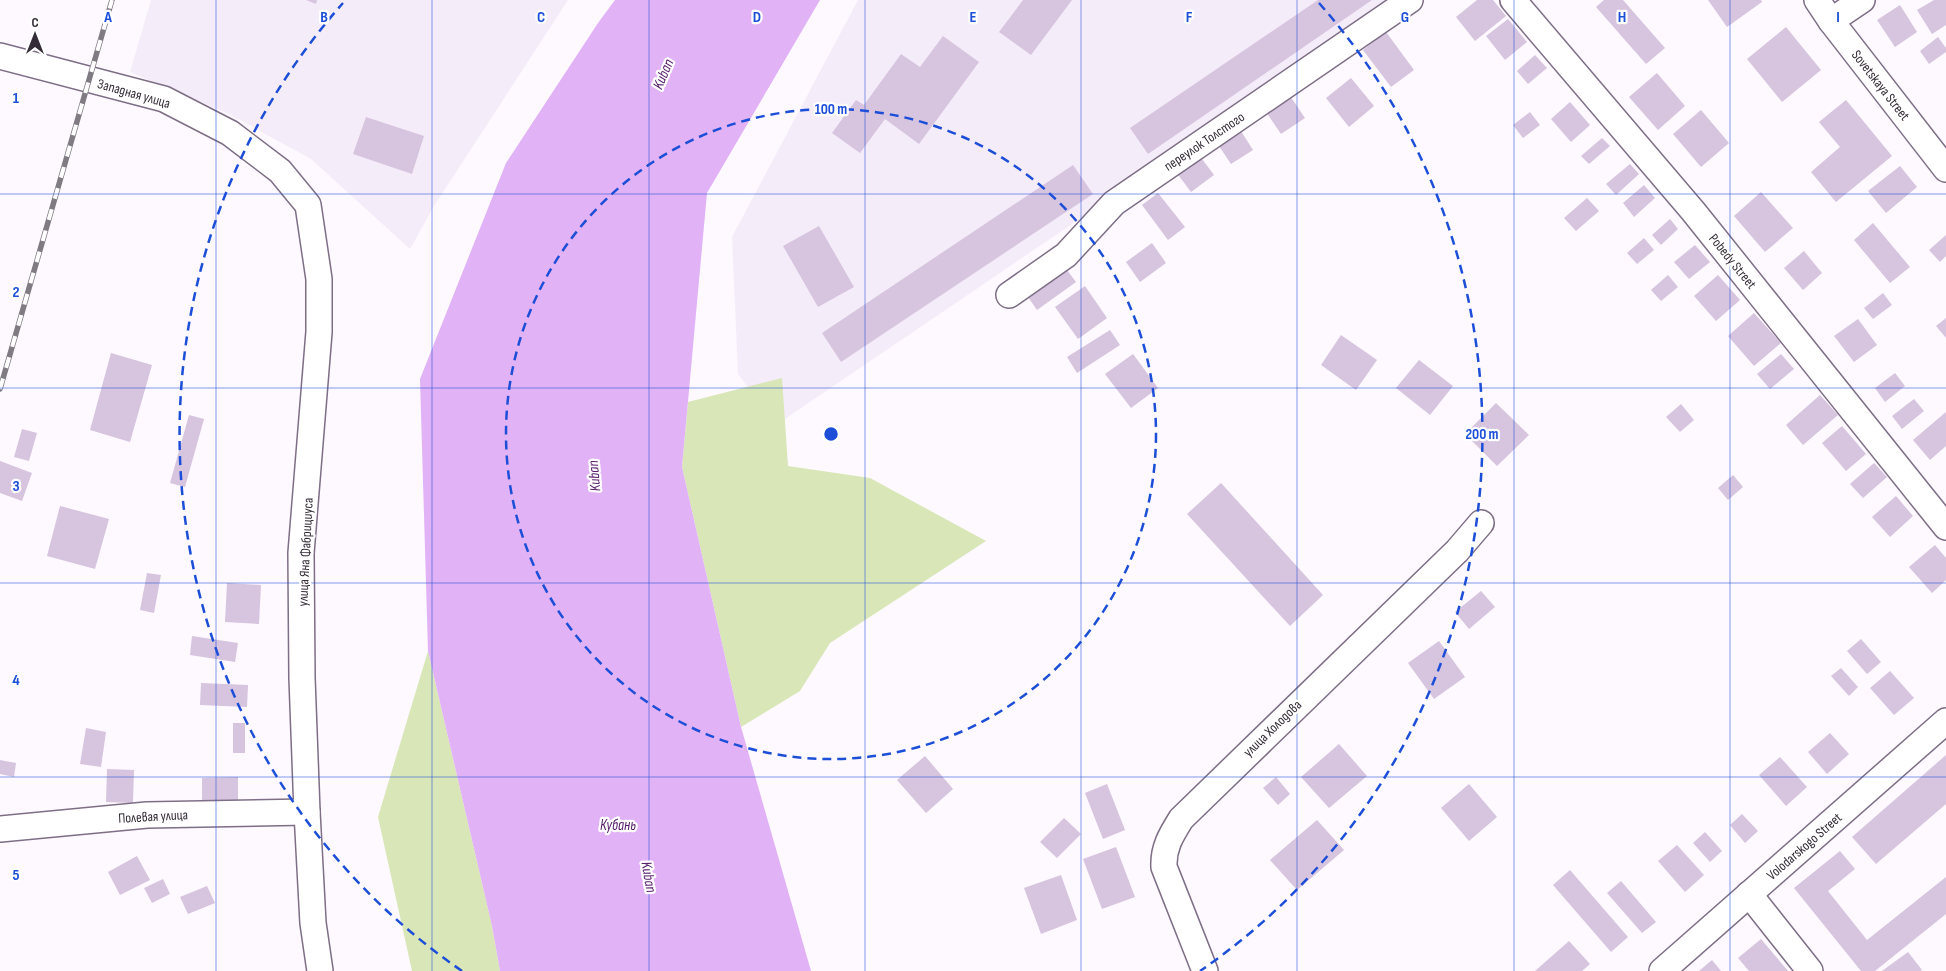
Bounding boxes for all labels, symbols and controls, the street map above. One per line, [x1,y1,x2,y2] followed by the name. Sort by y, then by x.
[103,8,112,27] text: A
[320,8,328,27] text: B
[537,8,545,27] text: C
[753,8,761,27] text: D
[970,8,977,27] text: E
[1186,8,1193,27] text: F
[1401,8,1409,27] text: G
[1618,8,1626,27] text: H
[1836,8,1840,27] text: I
[10,10,60,60] north arrow
[31,14,39,31] text: С
[1848,47,1913,124] street label: Sovetskaya Street
[649,56,678,92] water label: Kuban
[95,75,172,112] street label: Западная улица
[13,89,20,108] text: 1
[815,100,847,119] text: 100 m
[1161,108,1248,175] street label: переулок Толстого
[1705,230,1760,292] street label: Pobedy Street
[12,283,20,302] text: 2
[822,425,840,443] centre of rings
[1465,425,1499,444] text: 200 m
[584,460,605,492] water label: Kuban
[12,477,20,496] text: 3
[294,497,317,607] street label: улица Яна Фабрициуса
[12,671,20,690] text: 4
[1240,696,1305,760] street label: улица Холодова
[118,806,188,827] street label: Полевая улица
[1763,809,1845,884] street label: Volodarskogo Street
[600,816,636,835] water label: Кубань
[636,860,661,894] water label: Kuban
[12,866,20,885] text: 5

